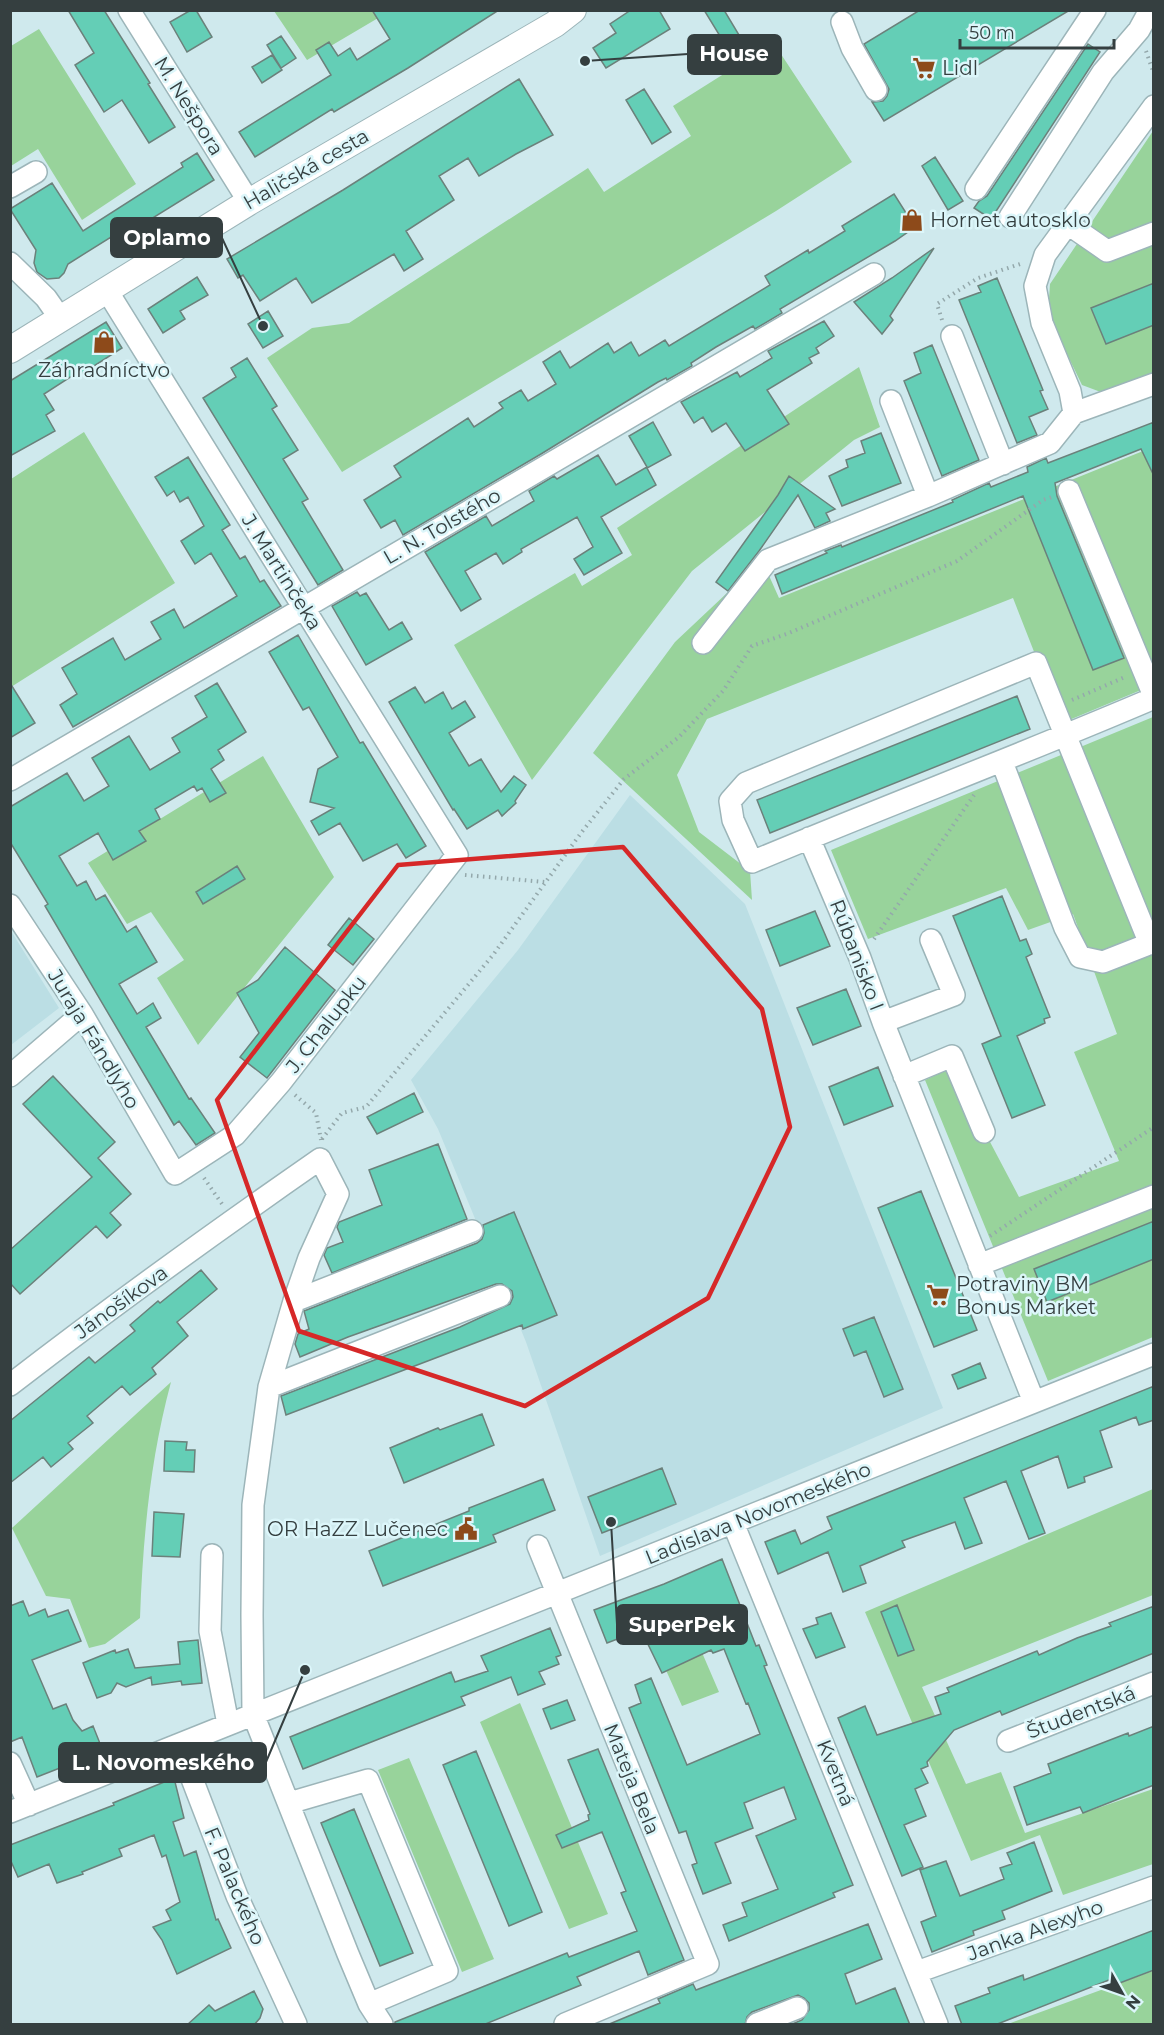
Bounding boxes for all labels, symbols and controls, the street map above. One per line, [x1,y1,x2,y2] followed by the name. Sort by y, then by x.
[960,12,1114,50] scale bar
[969,22,1015,44] text: 50 m
[688,35,781,74] callout: House
[699,41,769,66] text: House
[149,52,229,160] street label: M. Nešpora
[911,55,937,81] supermarket icon: Lidl
[942,56,978,80] place label: Lidl
[239,123,373,215] street label: Haličská cesta
[899,207,925,233] shop icon: Hornet autosklo
[930,208,1091,232] place label: Hornet autosklo
[111,218,222,257] callout: Oplamo
[123,225,211,250] text: Oplamo
[91,329,117,355] shop icon: Záhradníctvo
[38,358,170,382] place label: Záhradníctvo
[379,483,505,569] street label: L. N. Tolstého
[236,509,327,634] street label: J. Martinčeka
[825,896,889,1014] street label: Rúbanisko I
[42,964,145,1113] street label: Juraja Fándlyho
[280,971,371,1078] street label: J. Chalupku
[69,1260,172,1344] street label: Jánošíkova
[956,1272,1096,1319] place label: Potraviny BM Bonus Market
[925,1282,951,1308] supermarket icon: Potraviny BM Bonus Market
[642,1457,874,1569] street label: Ladislava Novomeského
[453,1516,479,1542] public building icon: OR HaZZ Lučenec
[267,1517,448,1541] place label: OR HaZZ Lučenec
[617,1605,747,1644] callout: SuperPek
[629,1612,736,1637] text: SuperPek
[1023,1680,1139,1744] street label: Študentská
[599,1720,665,1838] street label: Mateja Bela
[812,1736,860,1810] street label: Kvetná
[59,1743,266,1782] callout: L. Novomeského
[72,1750,255,1775] text: L. Novomeského
[199,1823,271,1949] street label: F. Palackého
[963,1894,1106,1966] street label: Janka Alexyho
[1092,1963,1152,2023] north arrow
[1122,1991,1145,2013] text: N

